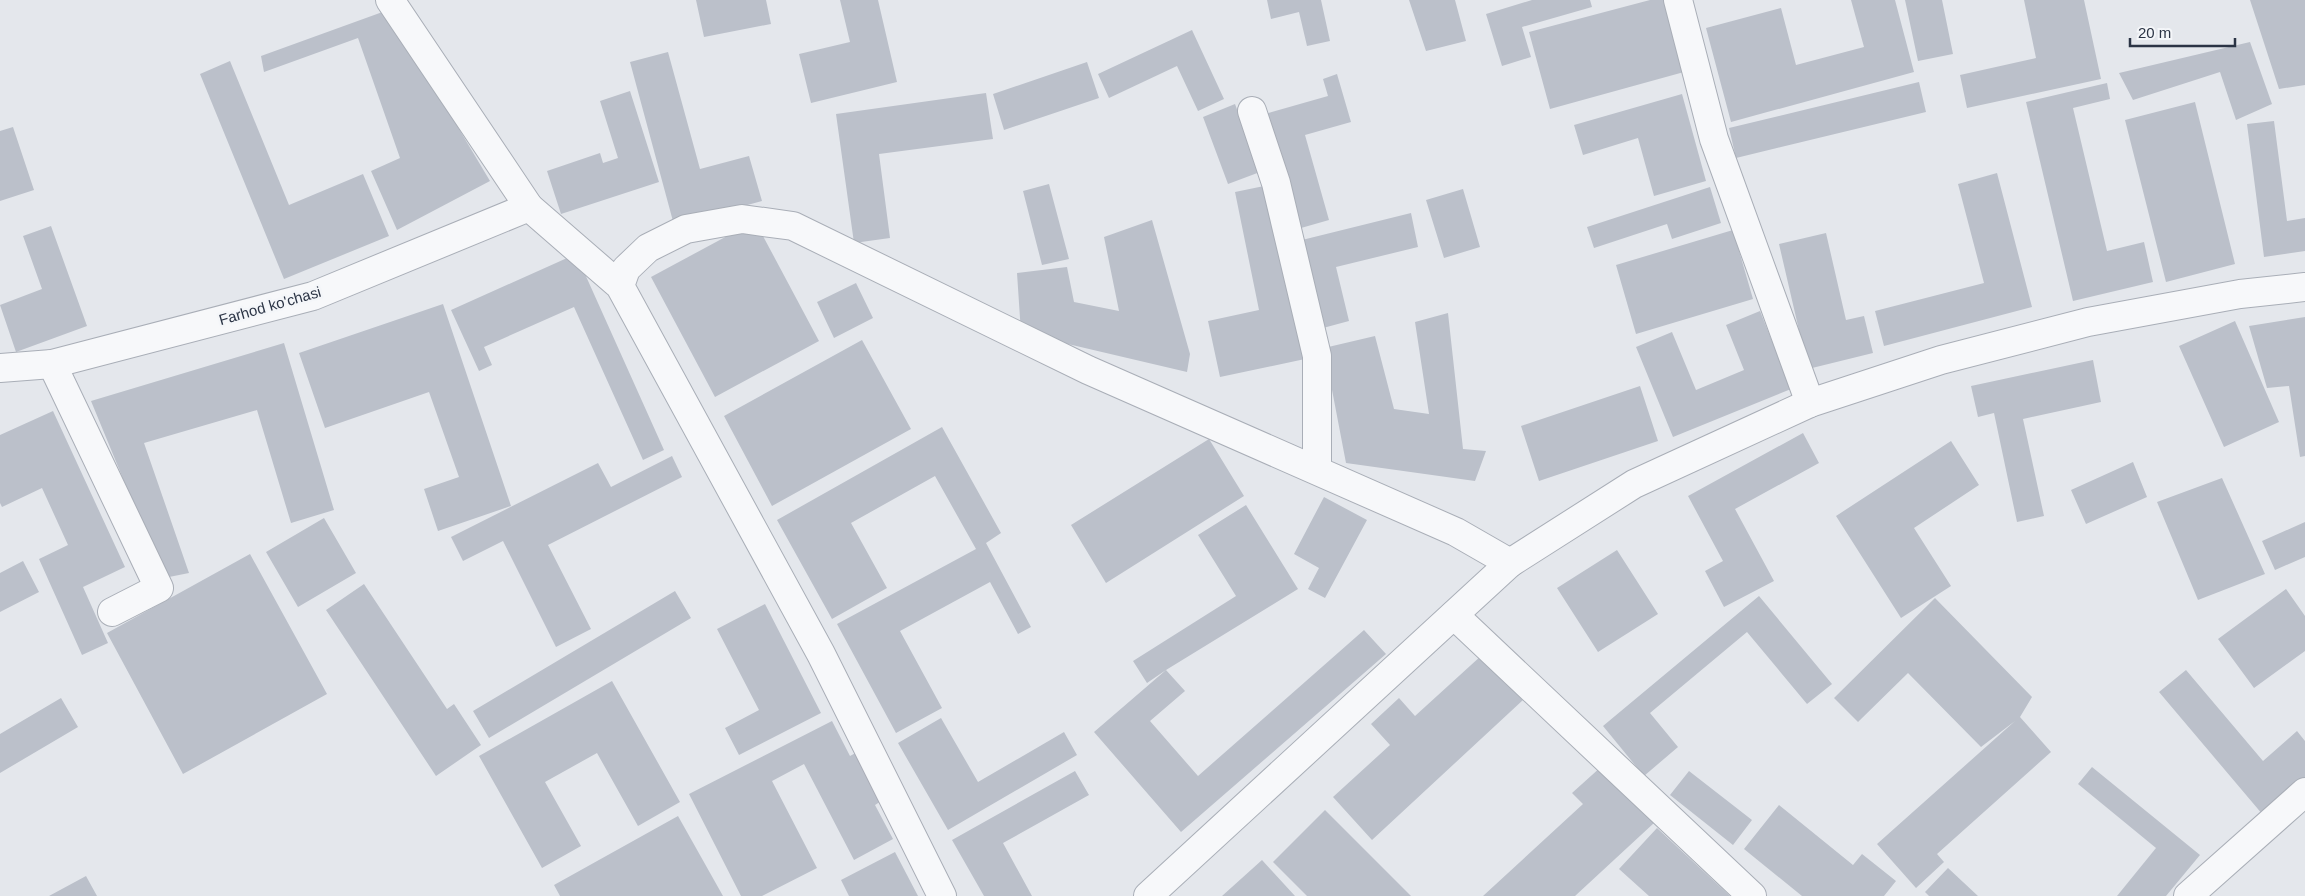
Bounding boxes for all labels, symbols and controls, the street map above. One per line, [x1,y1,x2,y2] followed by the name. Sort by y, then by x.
[2130,15,2235,47] scale bar
[2138,24,2171,41] text: 20 m
[217,283,323,328] street label: Farhod ko'chasi

